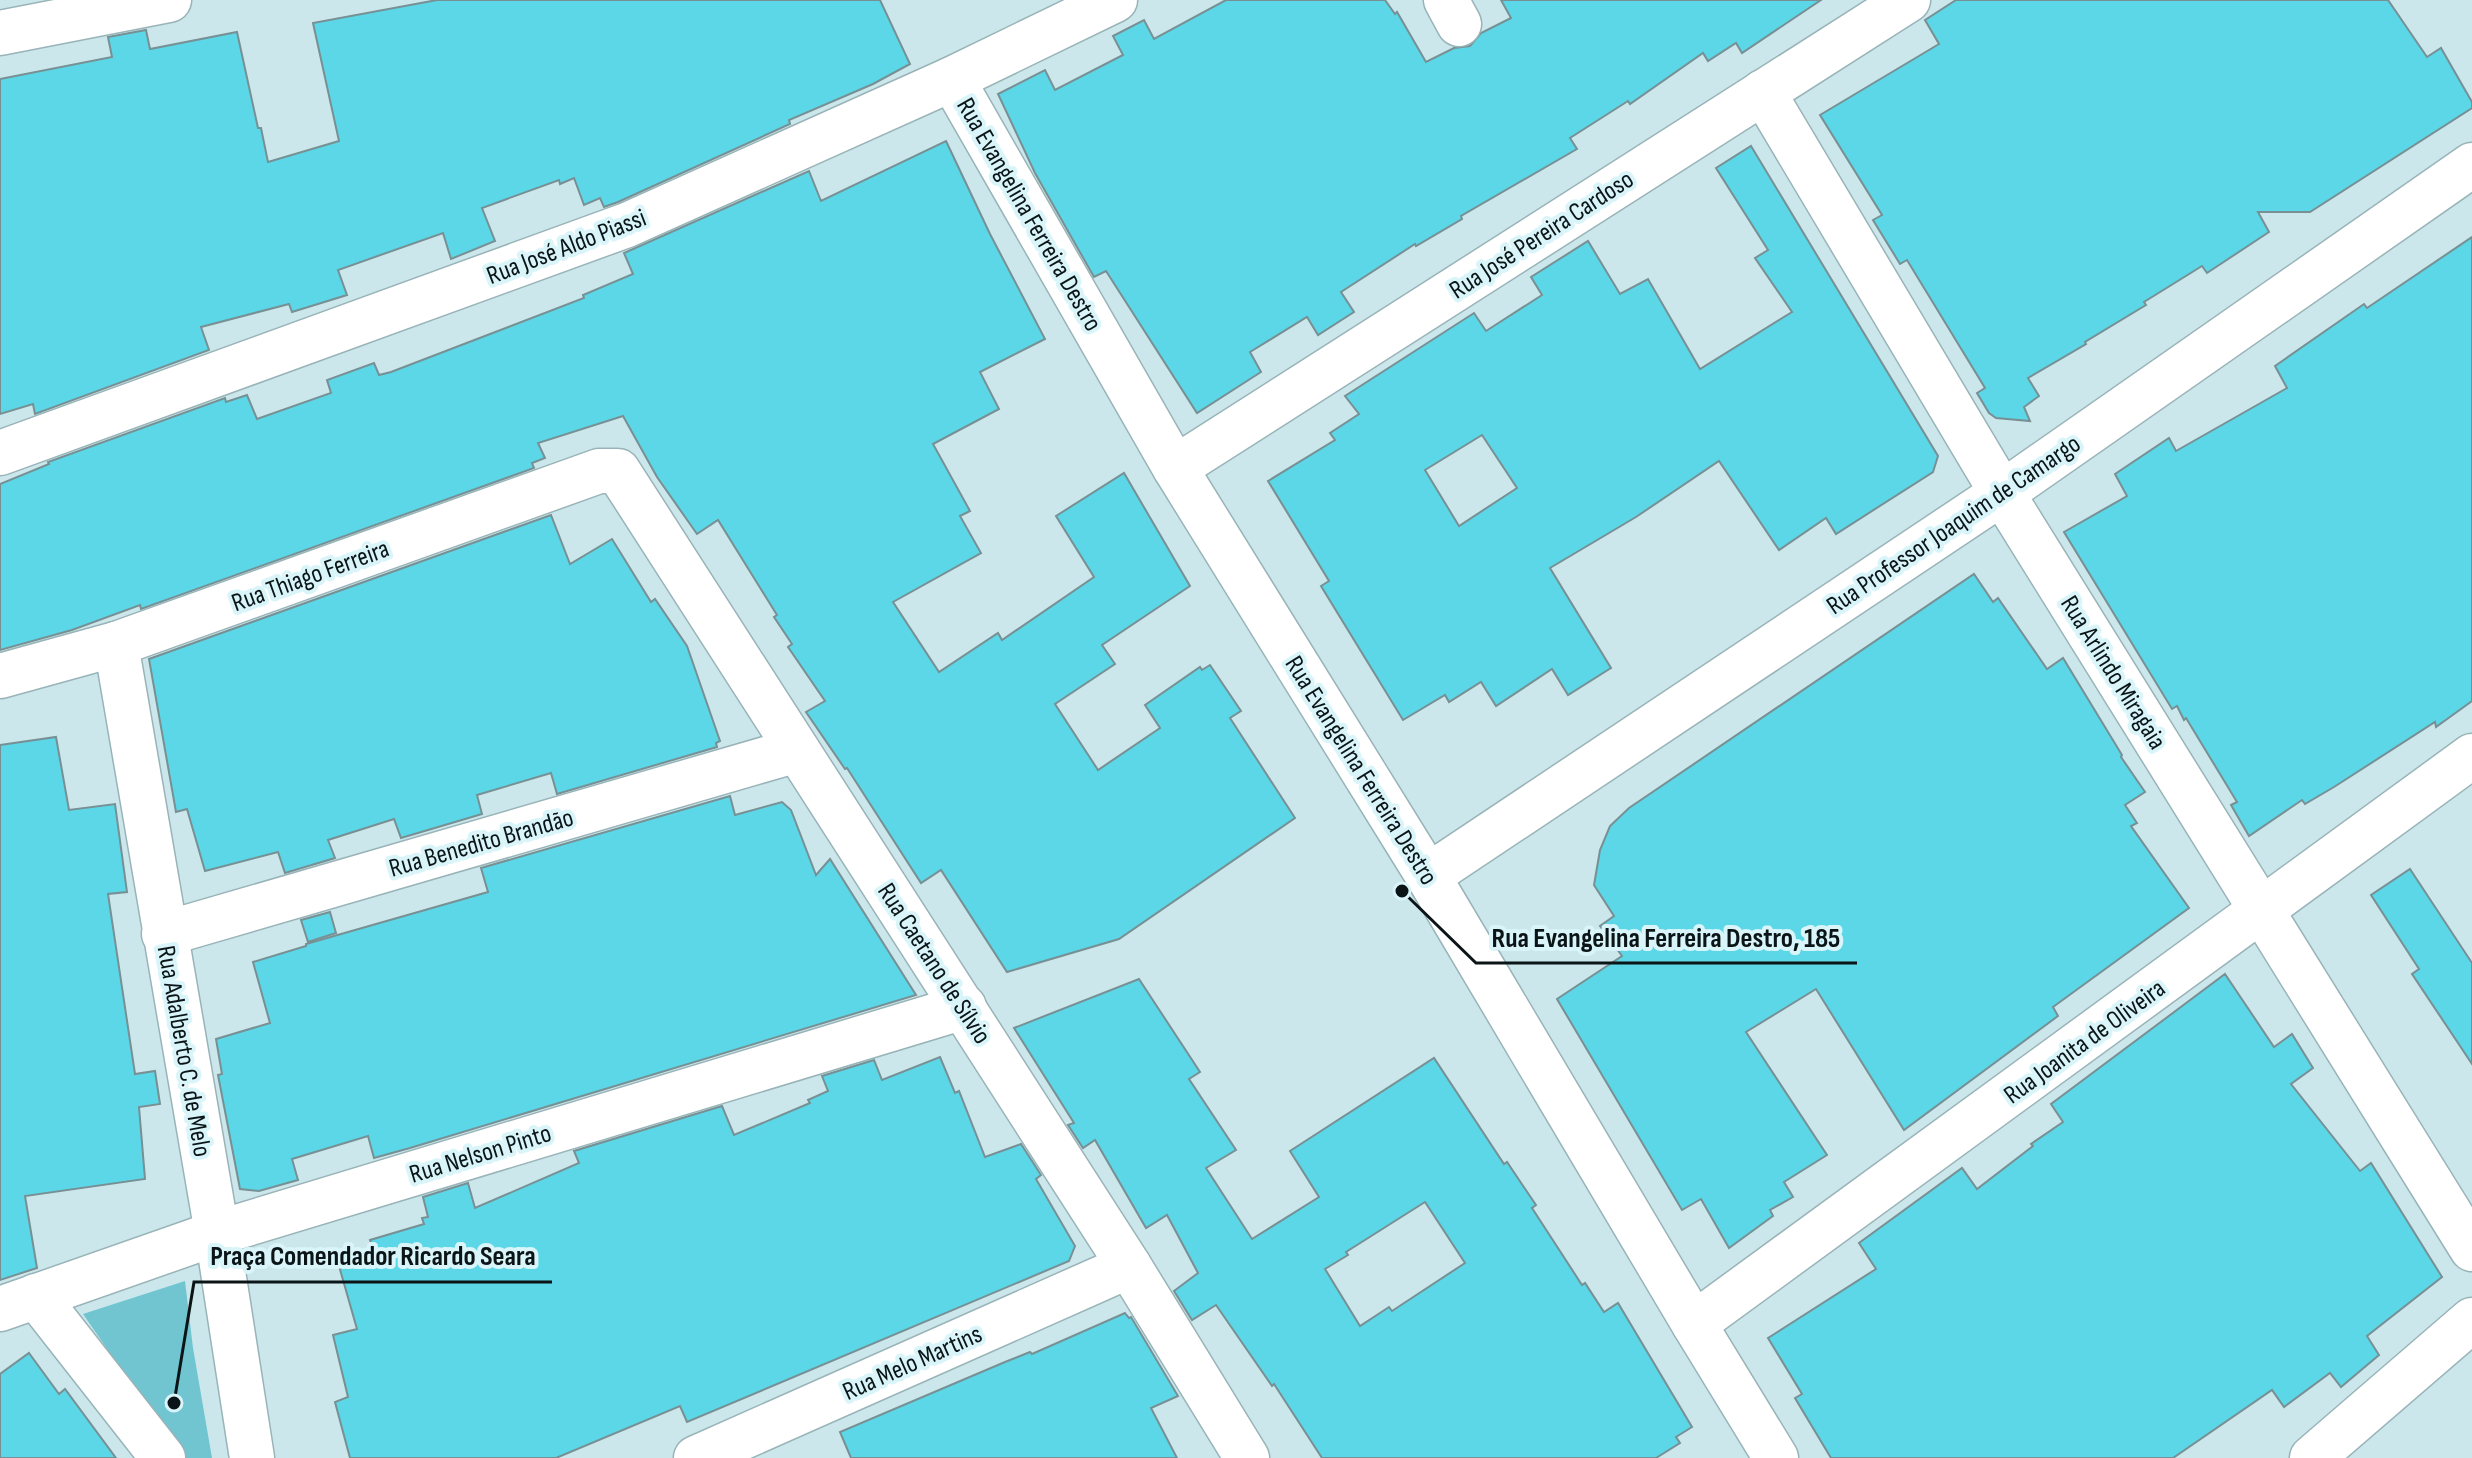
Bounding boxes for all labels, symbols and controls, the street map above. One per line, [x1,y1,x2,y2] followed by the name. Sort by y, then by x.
[949,93,1108,337] street label: Rua Evangelina Ferreira Destro
[1444,164,1640,306] street label: Rua José Pereira Cardoso
[482,203,651,292] street label: Rua José Aldo Piassi
[1821,429,2087,622] street label: Rua Professor Joaquim de Camargo
[228,534,393,619] street label: Rua Thiago Ferreira
[2053,590,2172,755] street label: Rua Arlindo Miragaia
[1278,651,1444,891] street label: Rua Evangelina Ferreira Destro
[386,802,577,885] street label: Rua Benedito Brandão
[870,878,997,1050] street label: Rua Caetano de Sílvio
[1476,911,1857,963] callout: Rua Evangelina Ferreira Destro, 185
[1492,922,1840,955] text: Rua Evangelina Ferreira Destro, 185
[150,943,217,1159] street label: Rua Adalberto C. de Melo
[1998,973,2172,1111] street label: Rua Joanita de Oliveira
[406,1118,555,1191] street label: Rua Nelson Pinto
[194,1230,552,1282] callout: Praça Comendador Ricardo Seara
[210,1240,536,1273] text: Praça Comendador Ricardo Seara
[838,1319,987,1408] street label: Rua Melo Martins

